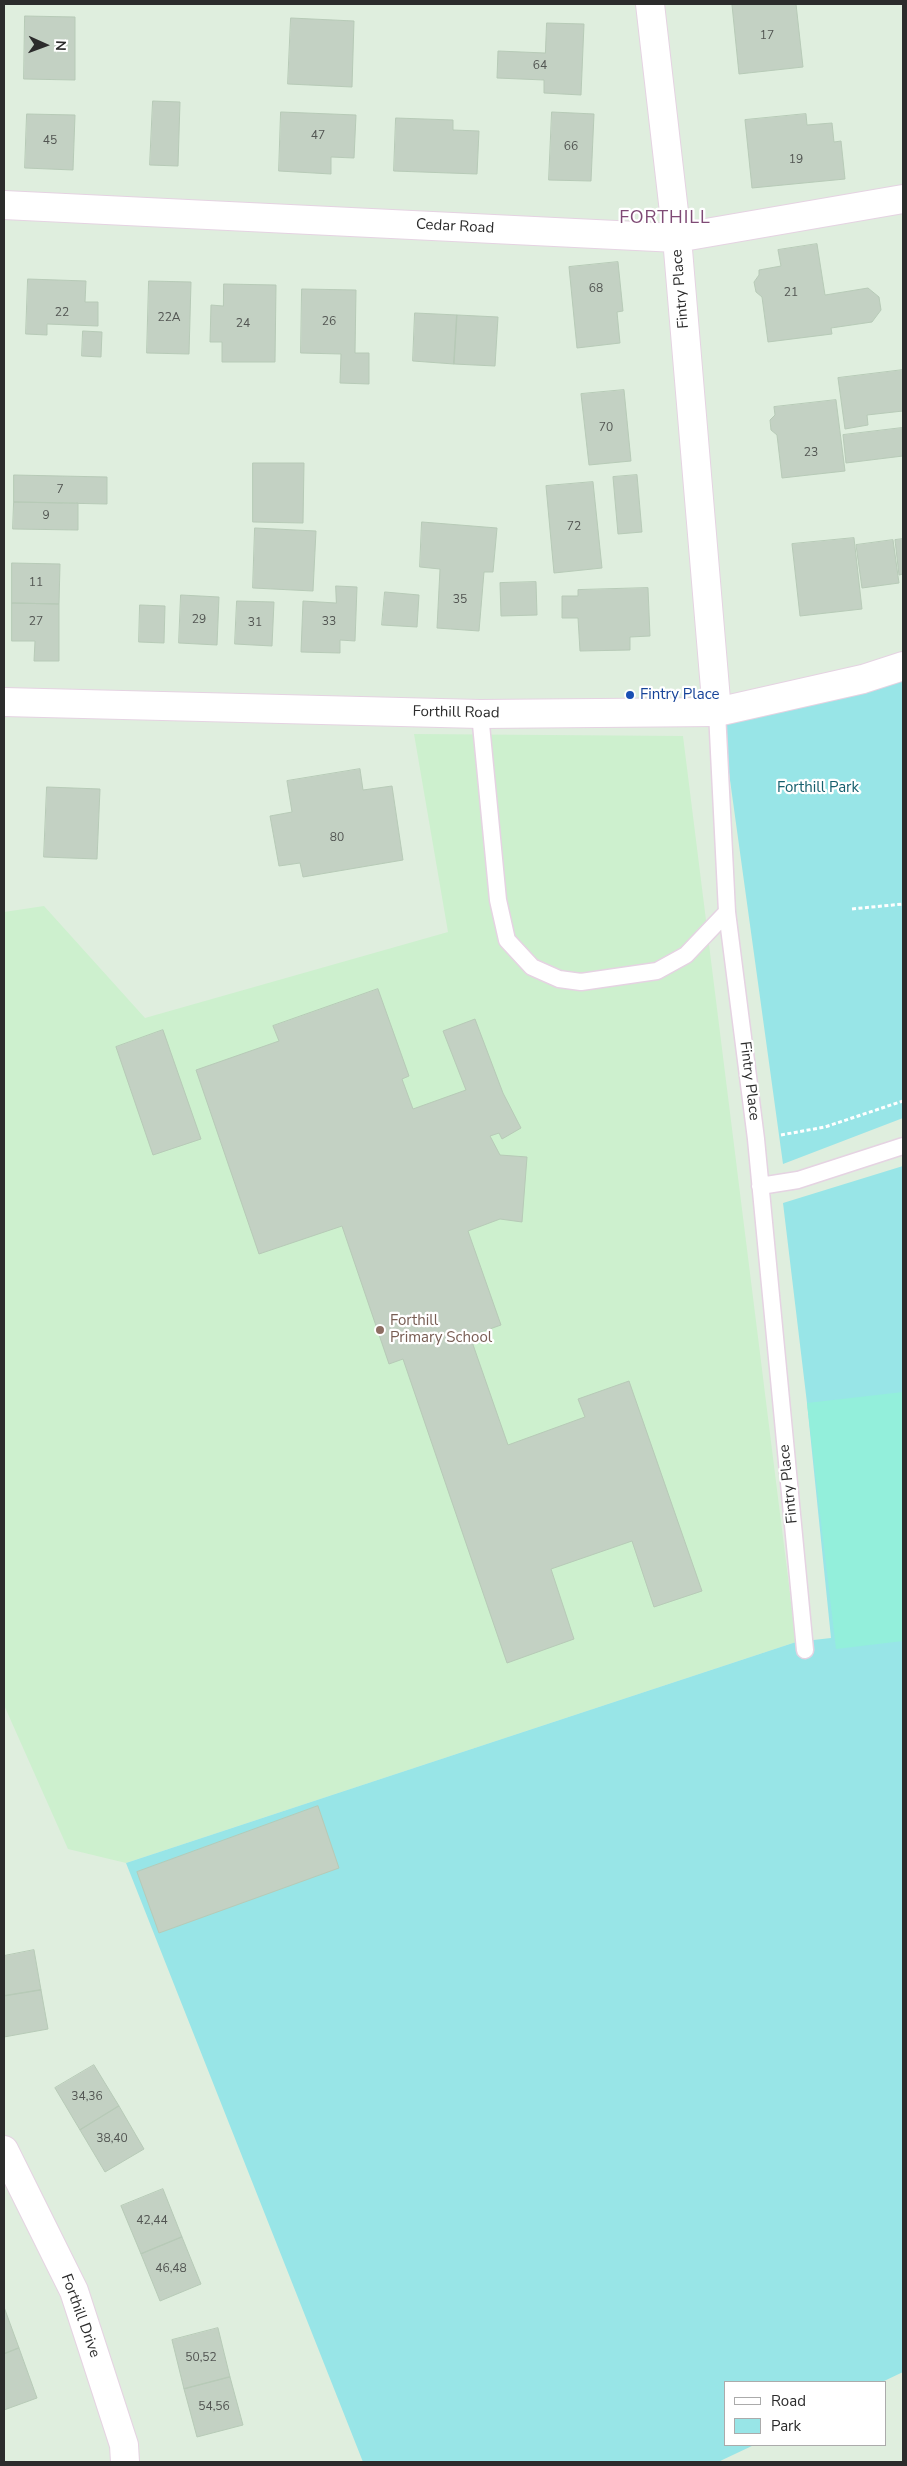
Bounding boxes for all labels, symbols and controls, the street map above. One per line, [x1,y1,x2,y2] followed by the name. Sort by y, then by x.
[20,20,70,70] north arrow
[760,29,774,43] house number: 17
[51,40,70,51] text: N
[533,59,547,73] house number: 64
[311,129,325,143] house number: 47
[43,134,57,148] house number: 45
[564,140,578,154] house number: 66
[789,153,803,167] house number: 19
[618,208,712,230] district label: FORTHILL
[415,216,495,238] street label: Cedar Road
[669,249,693,329] street label: Fintry Place
[589,282,603,296] house number: 68
[784,286,798,300] house number: 21
[55,306,69,320] house number: 22
[157,311,181,325] house number: 22A
[322,315,336,329] house number: 26
[236,317,250,331] house number: 24
[599,421,613,435] house number: 70
[804,446,818,460] house number: 23
[56,483,64,497] house number: 7
[42,509,50,523] house number: 9
[567,520,581,534] house number: 72
[29,576,43,590] house number: 11
[453,593,467,607] house number: 35
[192,613,206,627] house number: 29
[29,615,43,629] house number: 27
[322,615,336,629] house number: 33
[248,616,262,630] house number: 31
[640,686,720,704] place label: Fintry Place
[624,689,636,701] marker: Fintry Place
[412,703,500,723] street label: Forthill Road
[777,779,859,797] park label: Forthill Park
[330,831,344,845] house number: 80
[735,1040,763,1122] street label: Fintry Place
[390,1312,492,1347] place label: Forthill Primary School
[374,1324,386,1336] marker: Forthill Primary School
[776,1444,802,1524] street label: Fintry Place
[71,2090,103,2104] house number: 34,36
[96,2132,128,2146] house number: 38,40
[136,2214,168,2228] house number: 42,44
[155,2262,187,2276] house number: 46,48
[57,2272,103,2360] street label: Forthill Drive
[185,2351,217,2365] house number: 50,52
[724,2381,887,2446] legend
[771,2391,806,2411] text: Road
[198,2400,230,2414] house number: 54,56
[771,2416,801,2436] text: Park

